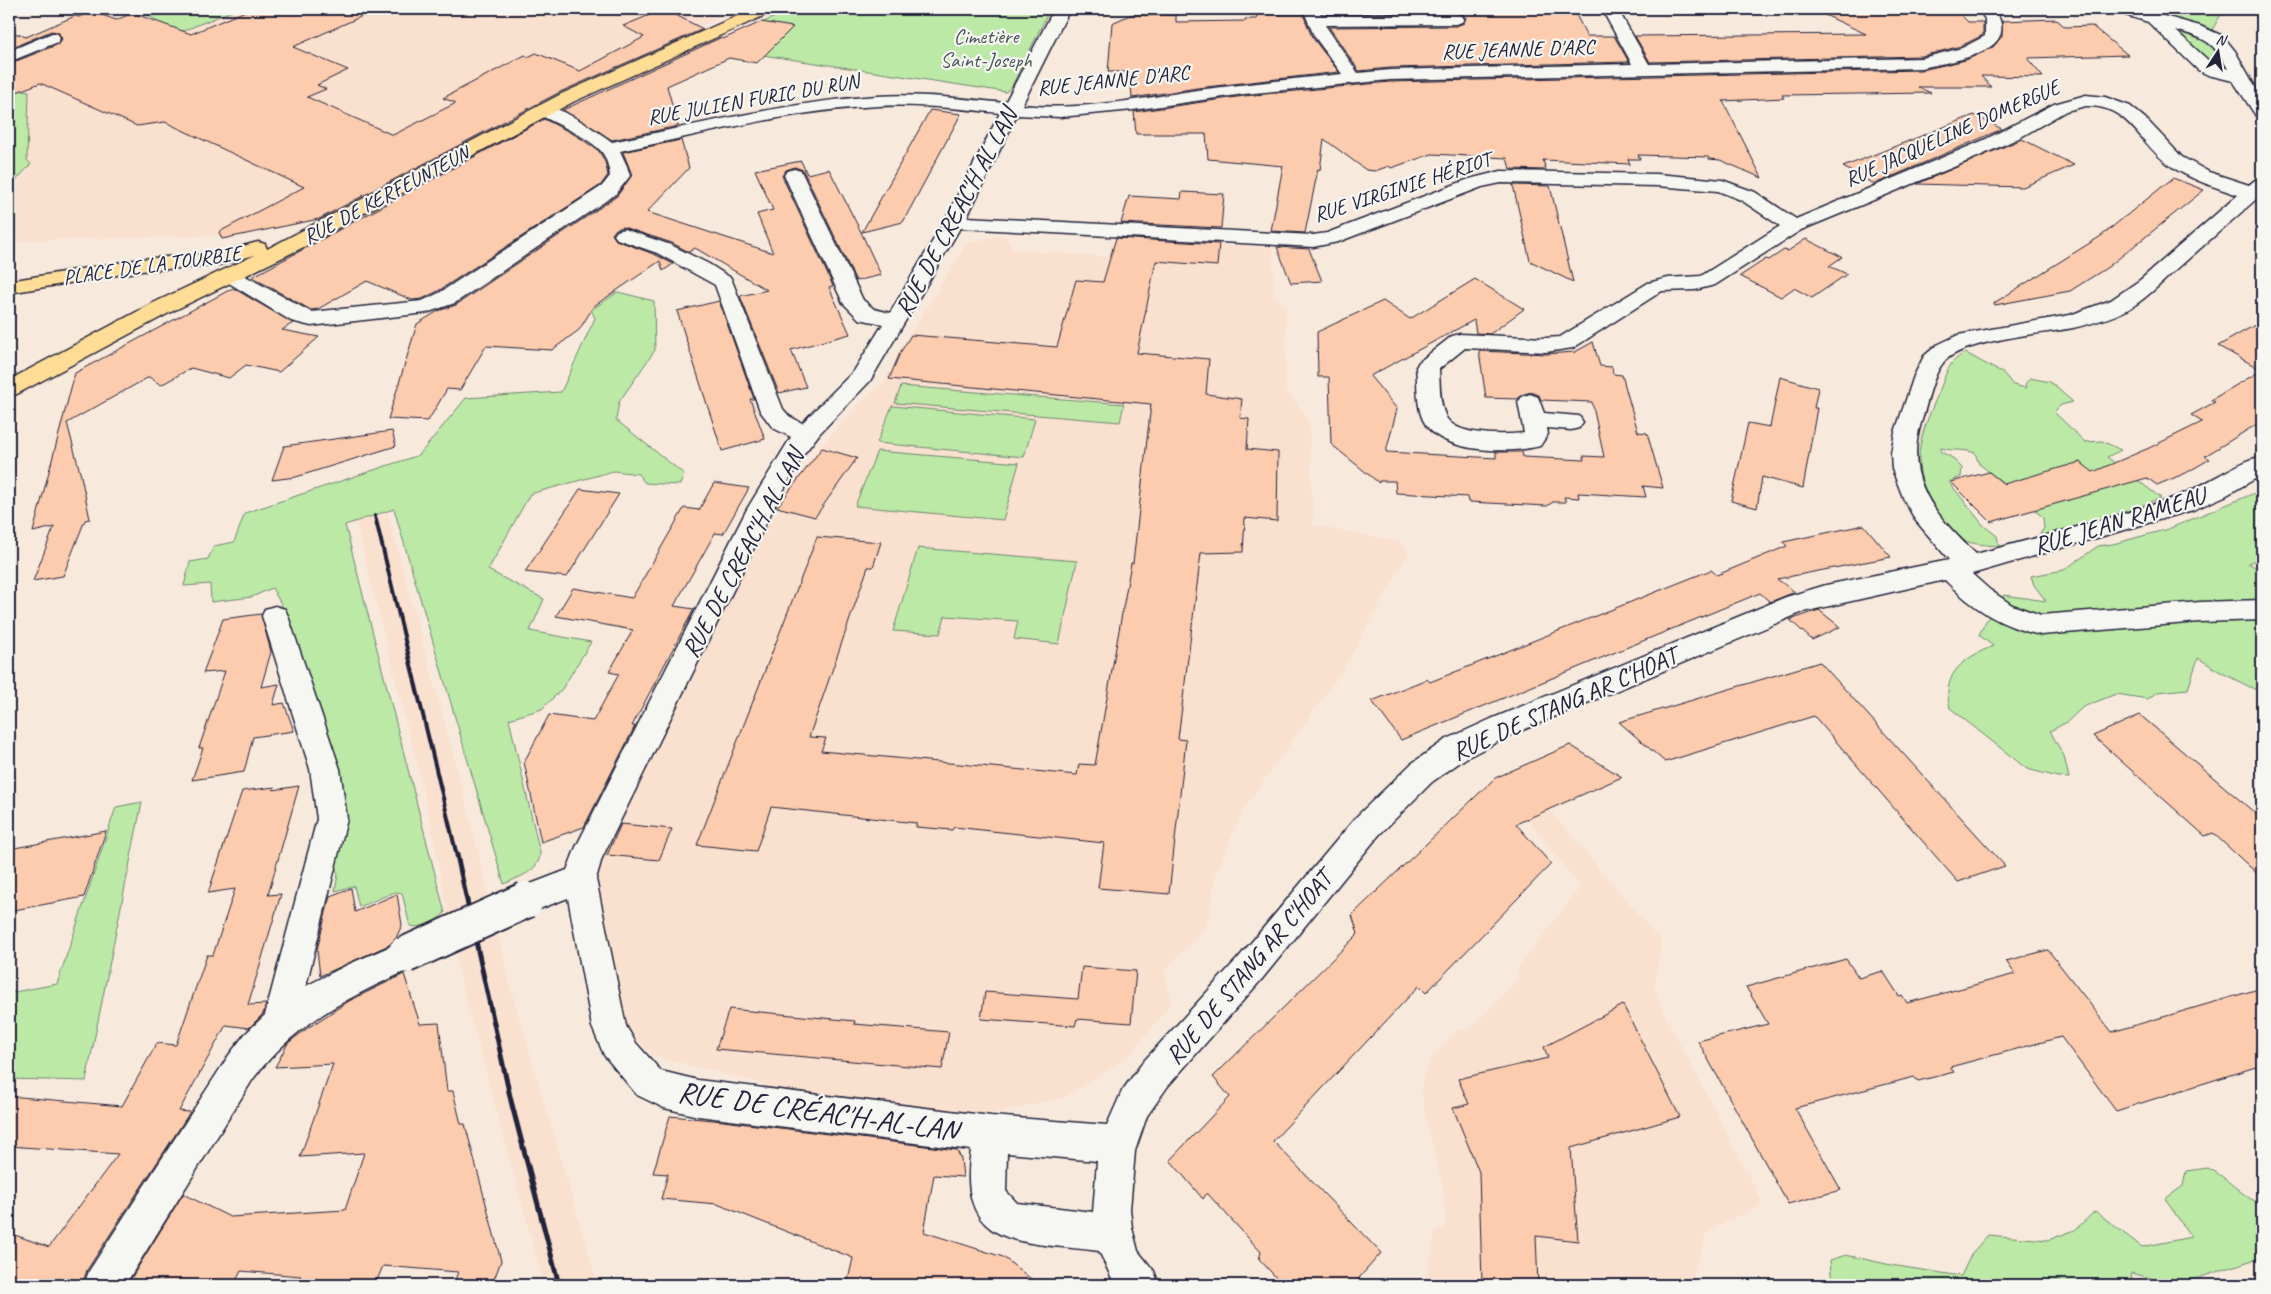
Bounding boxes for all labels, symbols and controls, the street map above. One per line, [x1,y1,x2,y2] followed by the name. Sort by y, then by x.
[940,23,1032,73] park label: Cimetière Saint-Joseph
[2194,28,2244,78] north arrow
[2215,31,2229,49] text: N
[1441,33,1597,65] street label: RUE JEANNE D'ARC
[1036,59,1193,101] street label: RUE JEANNE D'ARC
[645,67,864,130] street label: RUE JULIEN FURIC DU RUN
[1841,73,2066,192] street label: RUE JACQUELINE DOMERGUE
[887,99,1026,322] street label: RUE DE CREAC'H AL LAN
[299,139,476,250] street label: RUE DE KERFEUNTEUN
[1310,145,1499,228] street label: RUE VIRGINIE HÉRIOT
[61,239,245,290] street label: PLACE DE LA TOURBIE
[674,440,813,663] street label: RUE DE CREAC'H AL LAN
[2030,479,2213,562] street label: RUE JEAN RAMEAU
[1447,637,1688,768] street label: RUE DE STANG AR C'HOAT
[1158,859,1343,1071] street label: RUE DE STANG AR C'HOAT
[676,1073,964,1150] street label: RUE DE CRÉAC'H-AL-LAN

